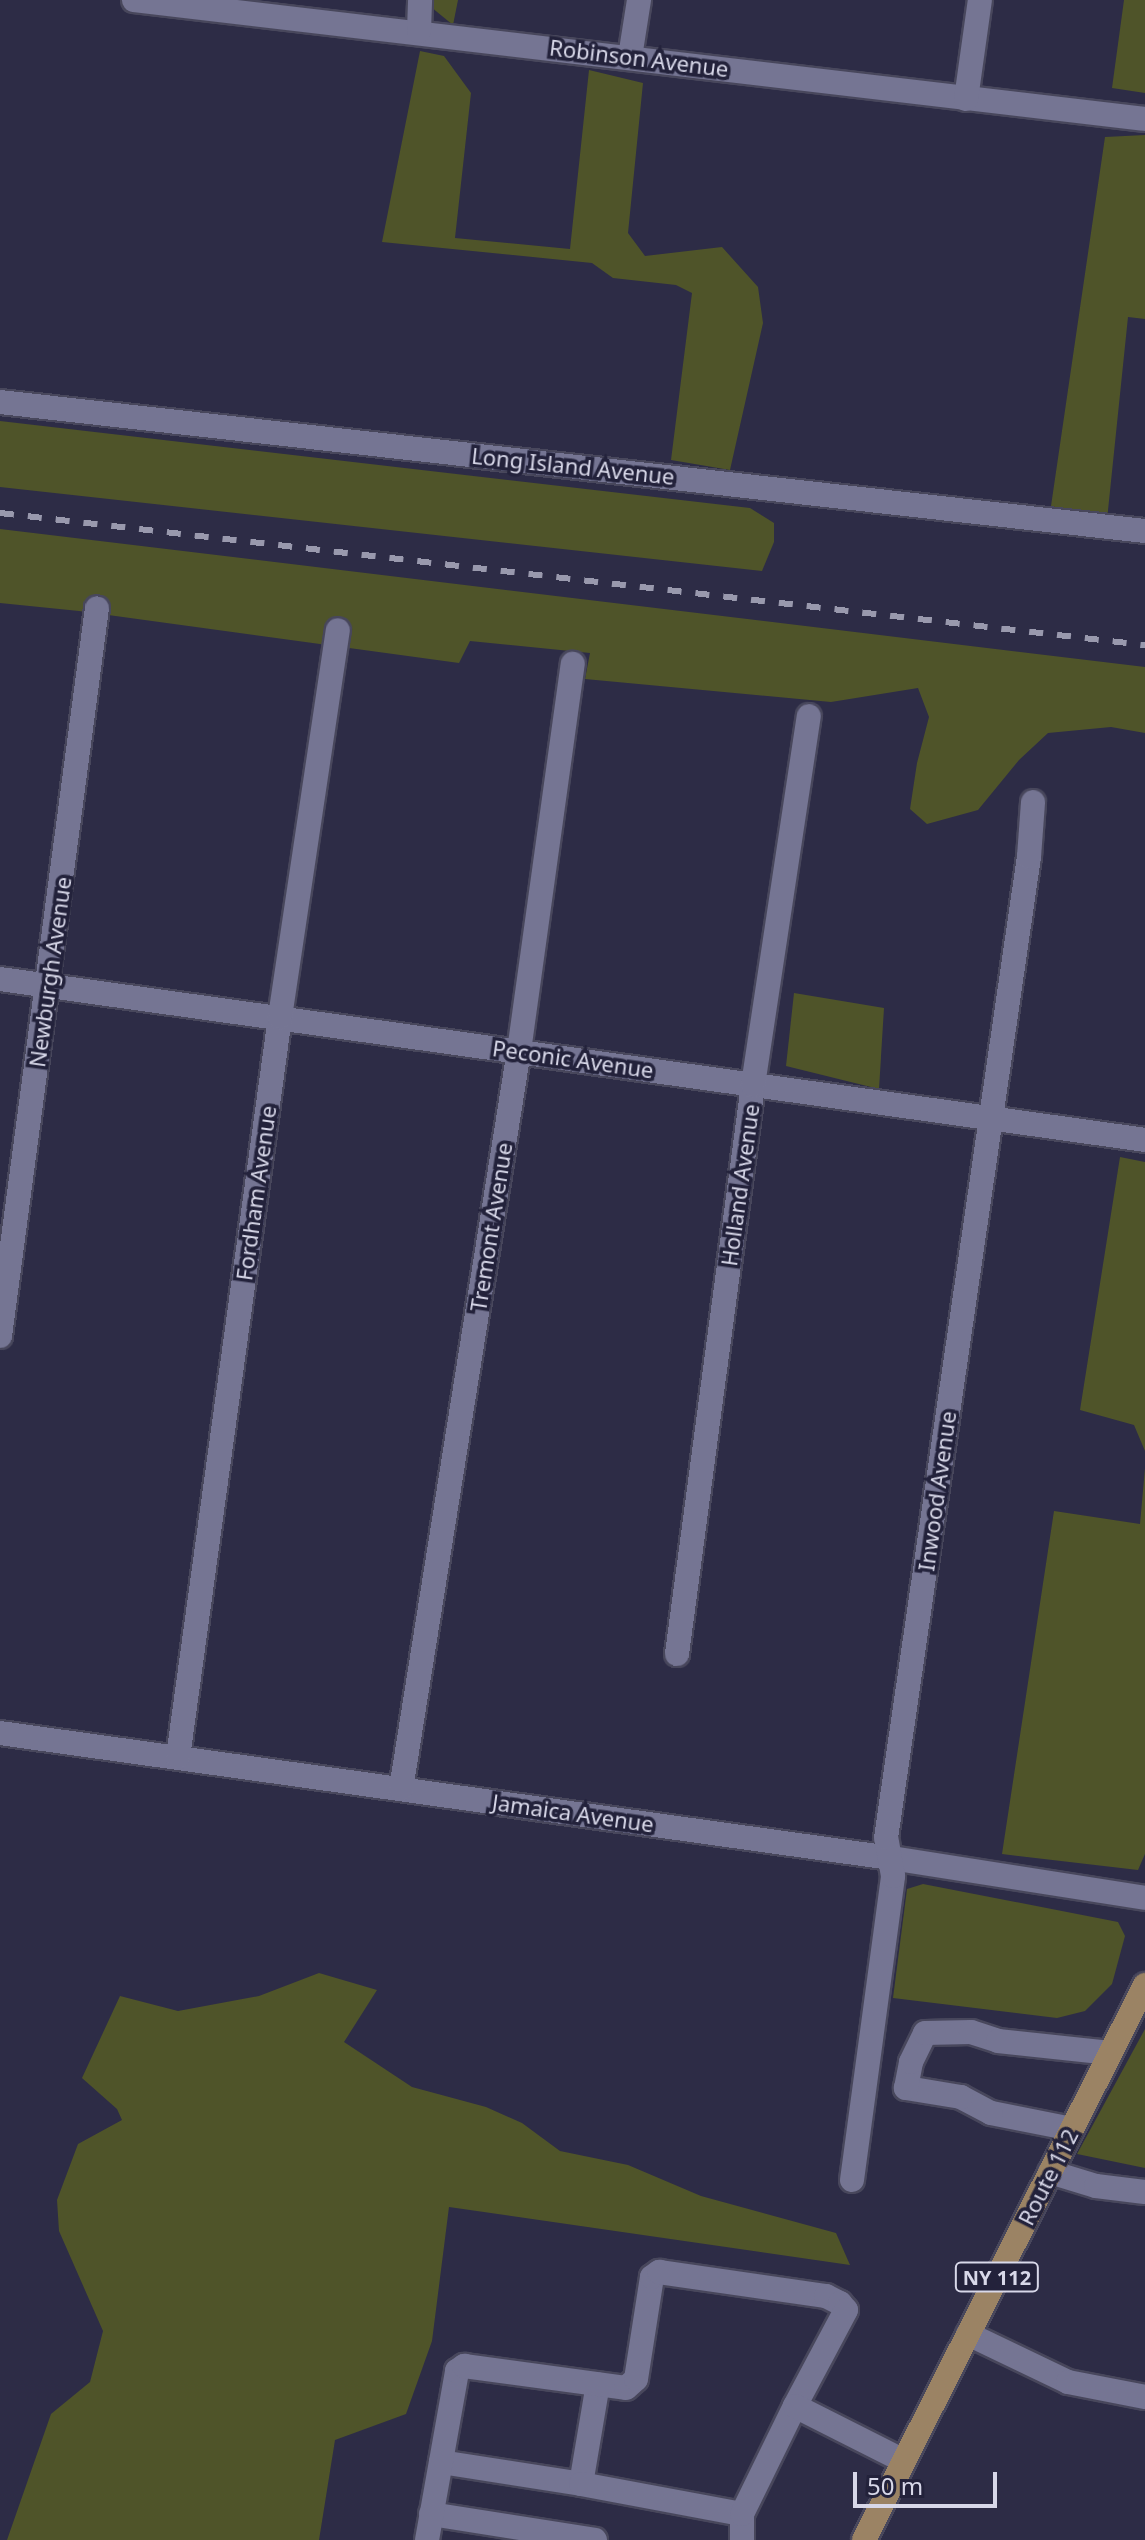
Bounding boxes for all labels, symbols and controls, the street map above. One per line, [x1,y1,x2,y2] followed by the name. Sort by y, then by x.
[548,34,730,82] street label: Robinson Avenue
[470,442,676,490] street label: Long Island Avenue
[24,875,76,1069] street label: Newburgh Avenue
[491,1035,655,1083] street label: Peconic Avenue
[716,1102,764,1268] street label: Holland Avenue
[231,1104,281,1282] street label: Fordham Avenue
[465,1141,517,1313] street label: Tremont Avenue
[913,1409,961,1573] street label: Inwood Avenue
[491,1789,655,1837] street label: Jamaica Avenue
[1013,2124,1083,2230] street label: Route 112
[953,2261,1041,2293] road number: NY 112
[857,2456,1001,2506] scale bar
[867,2469,923,2502] text: 50 m

